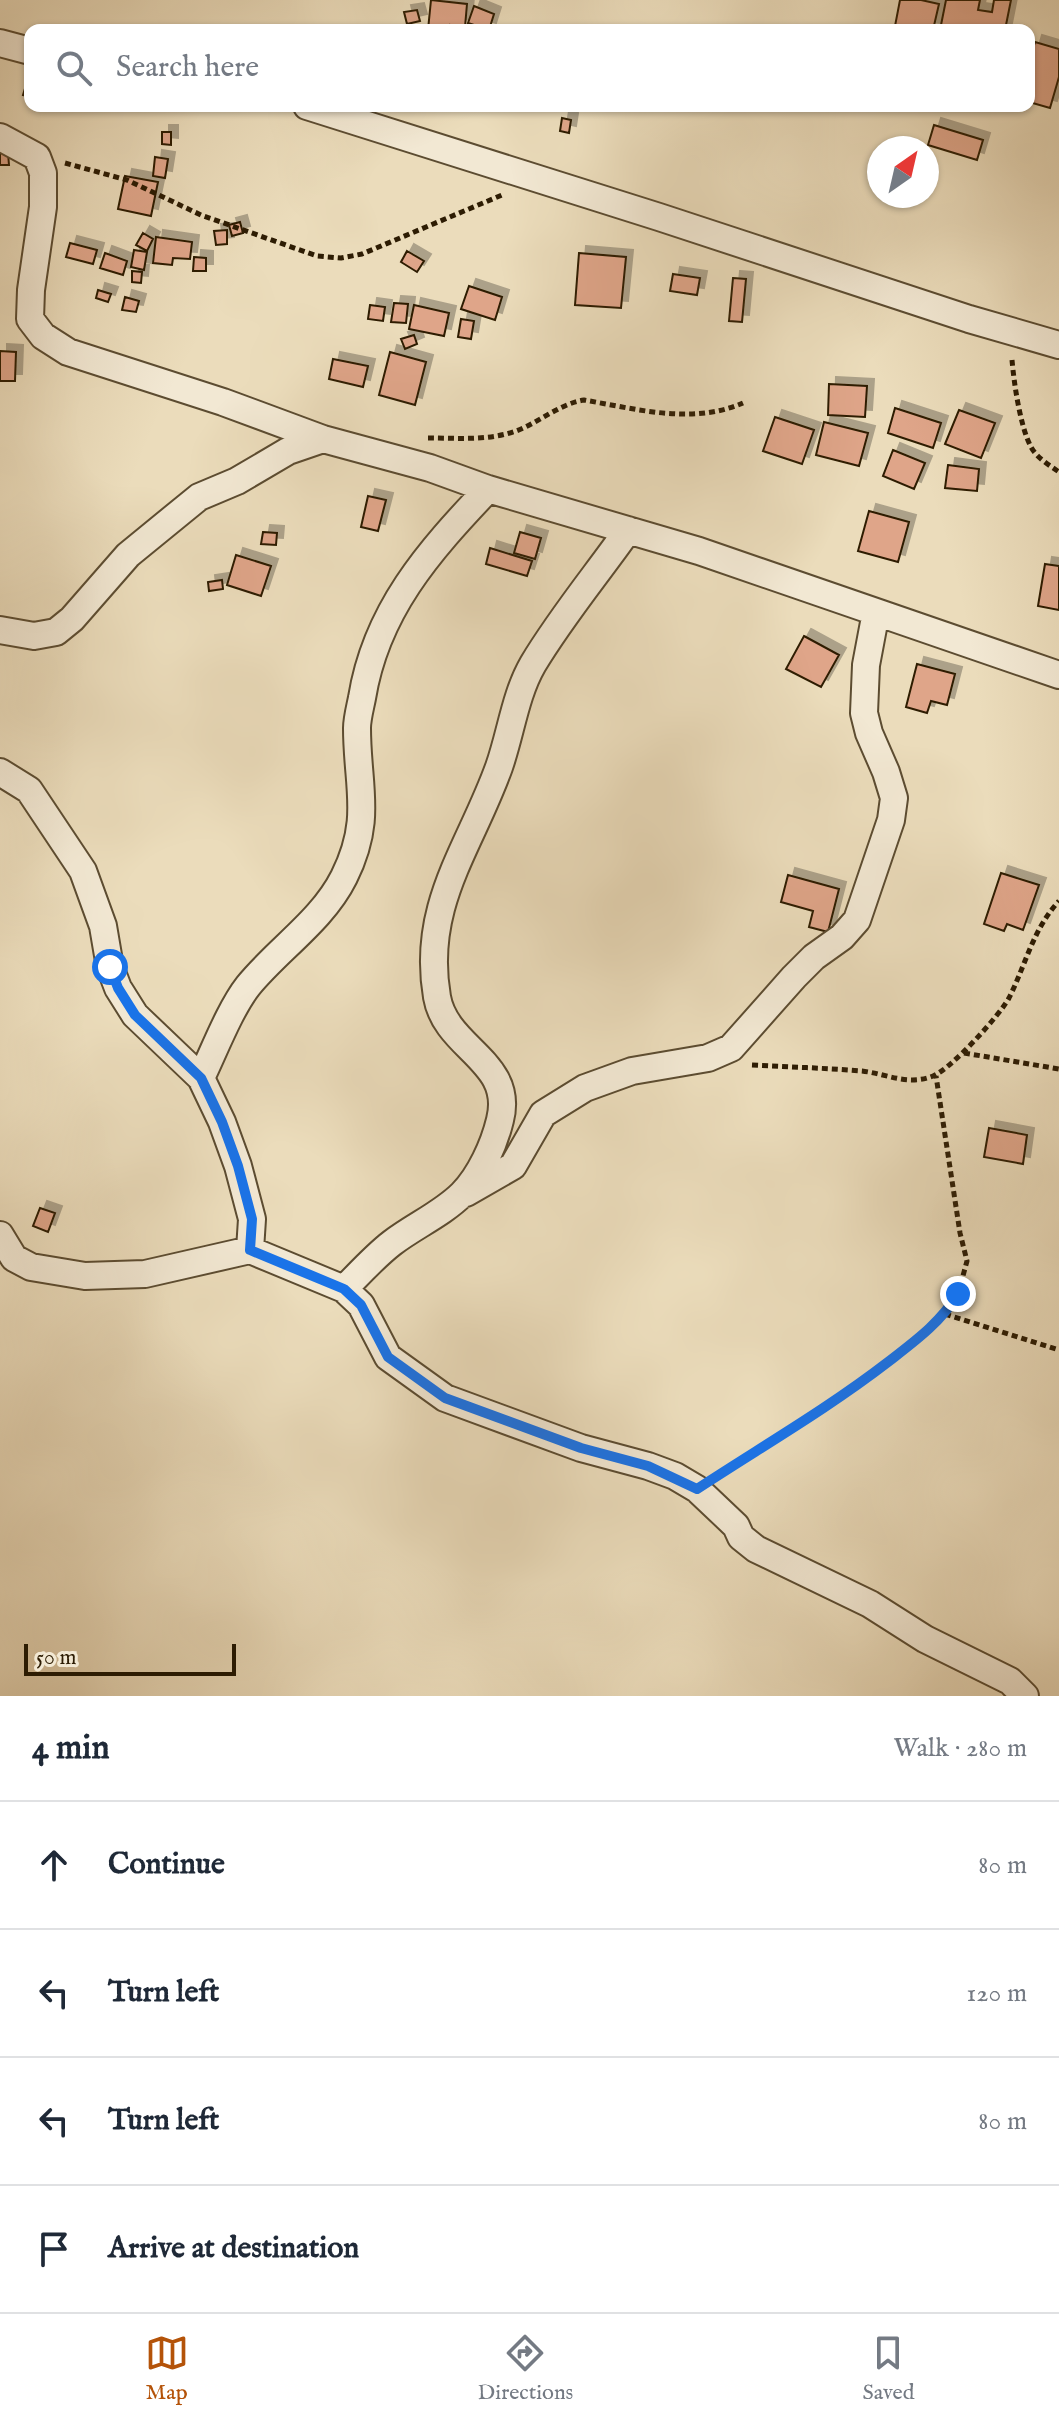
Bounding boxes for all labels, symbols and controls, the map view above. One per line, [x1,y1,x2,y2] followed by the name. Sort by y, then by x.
[24,24,1035,112] search box
[52,46,96,90] icon: search
[116,49,259,87] text: Search here
[867,136,939,208] north arrow
[92,949,128,985] route start
[940,1276,976,1312] route end
[24,1640,236,1676] scale bar
[36,1644,77,1672] text: 50 m
[32,1727,110,1770] text: 4 min
[894,1732,1027,1765] text: Walk · 280 m
[32,1843,76,1887] icon: ahead
[108,1846,225,1884] text: Continue
[978,1849,1027,1882] text: 80 m
[32,1971,76,2015] icon: left
[108,1974,219,2012] text: Turn left
[967,1977,1027,2010] text: 120 m
[32,2099,76,2143] icon: left
[108,2102,219,2140] text: Turn left
[978,2105,1027,2138] text: 80 m
[32,2227,76,2271] icon: arrive
[108,2230,359,2268] text: Arrive at destination
[145,2331,189,2407] tab: Map
[478,2331,573,2407] tab: Directions
[862,2331,914,2407] tab: Saved

